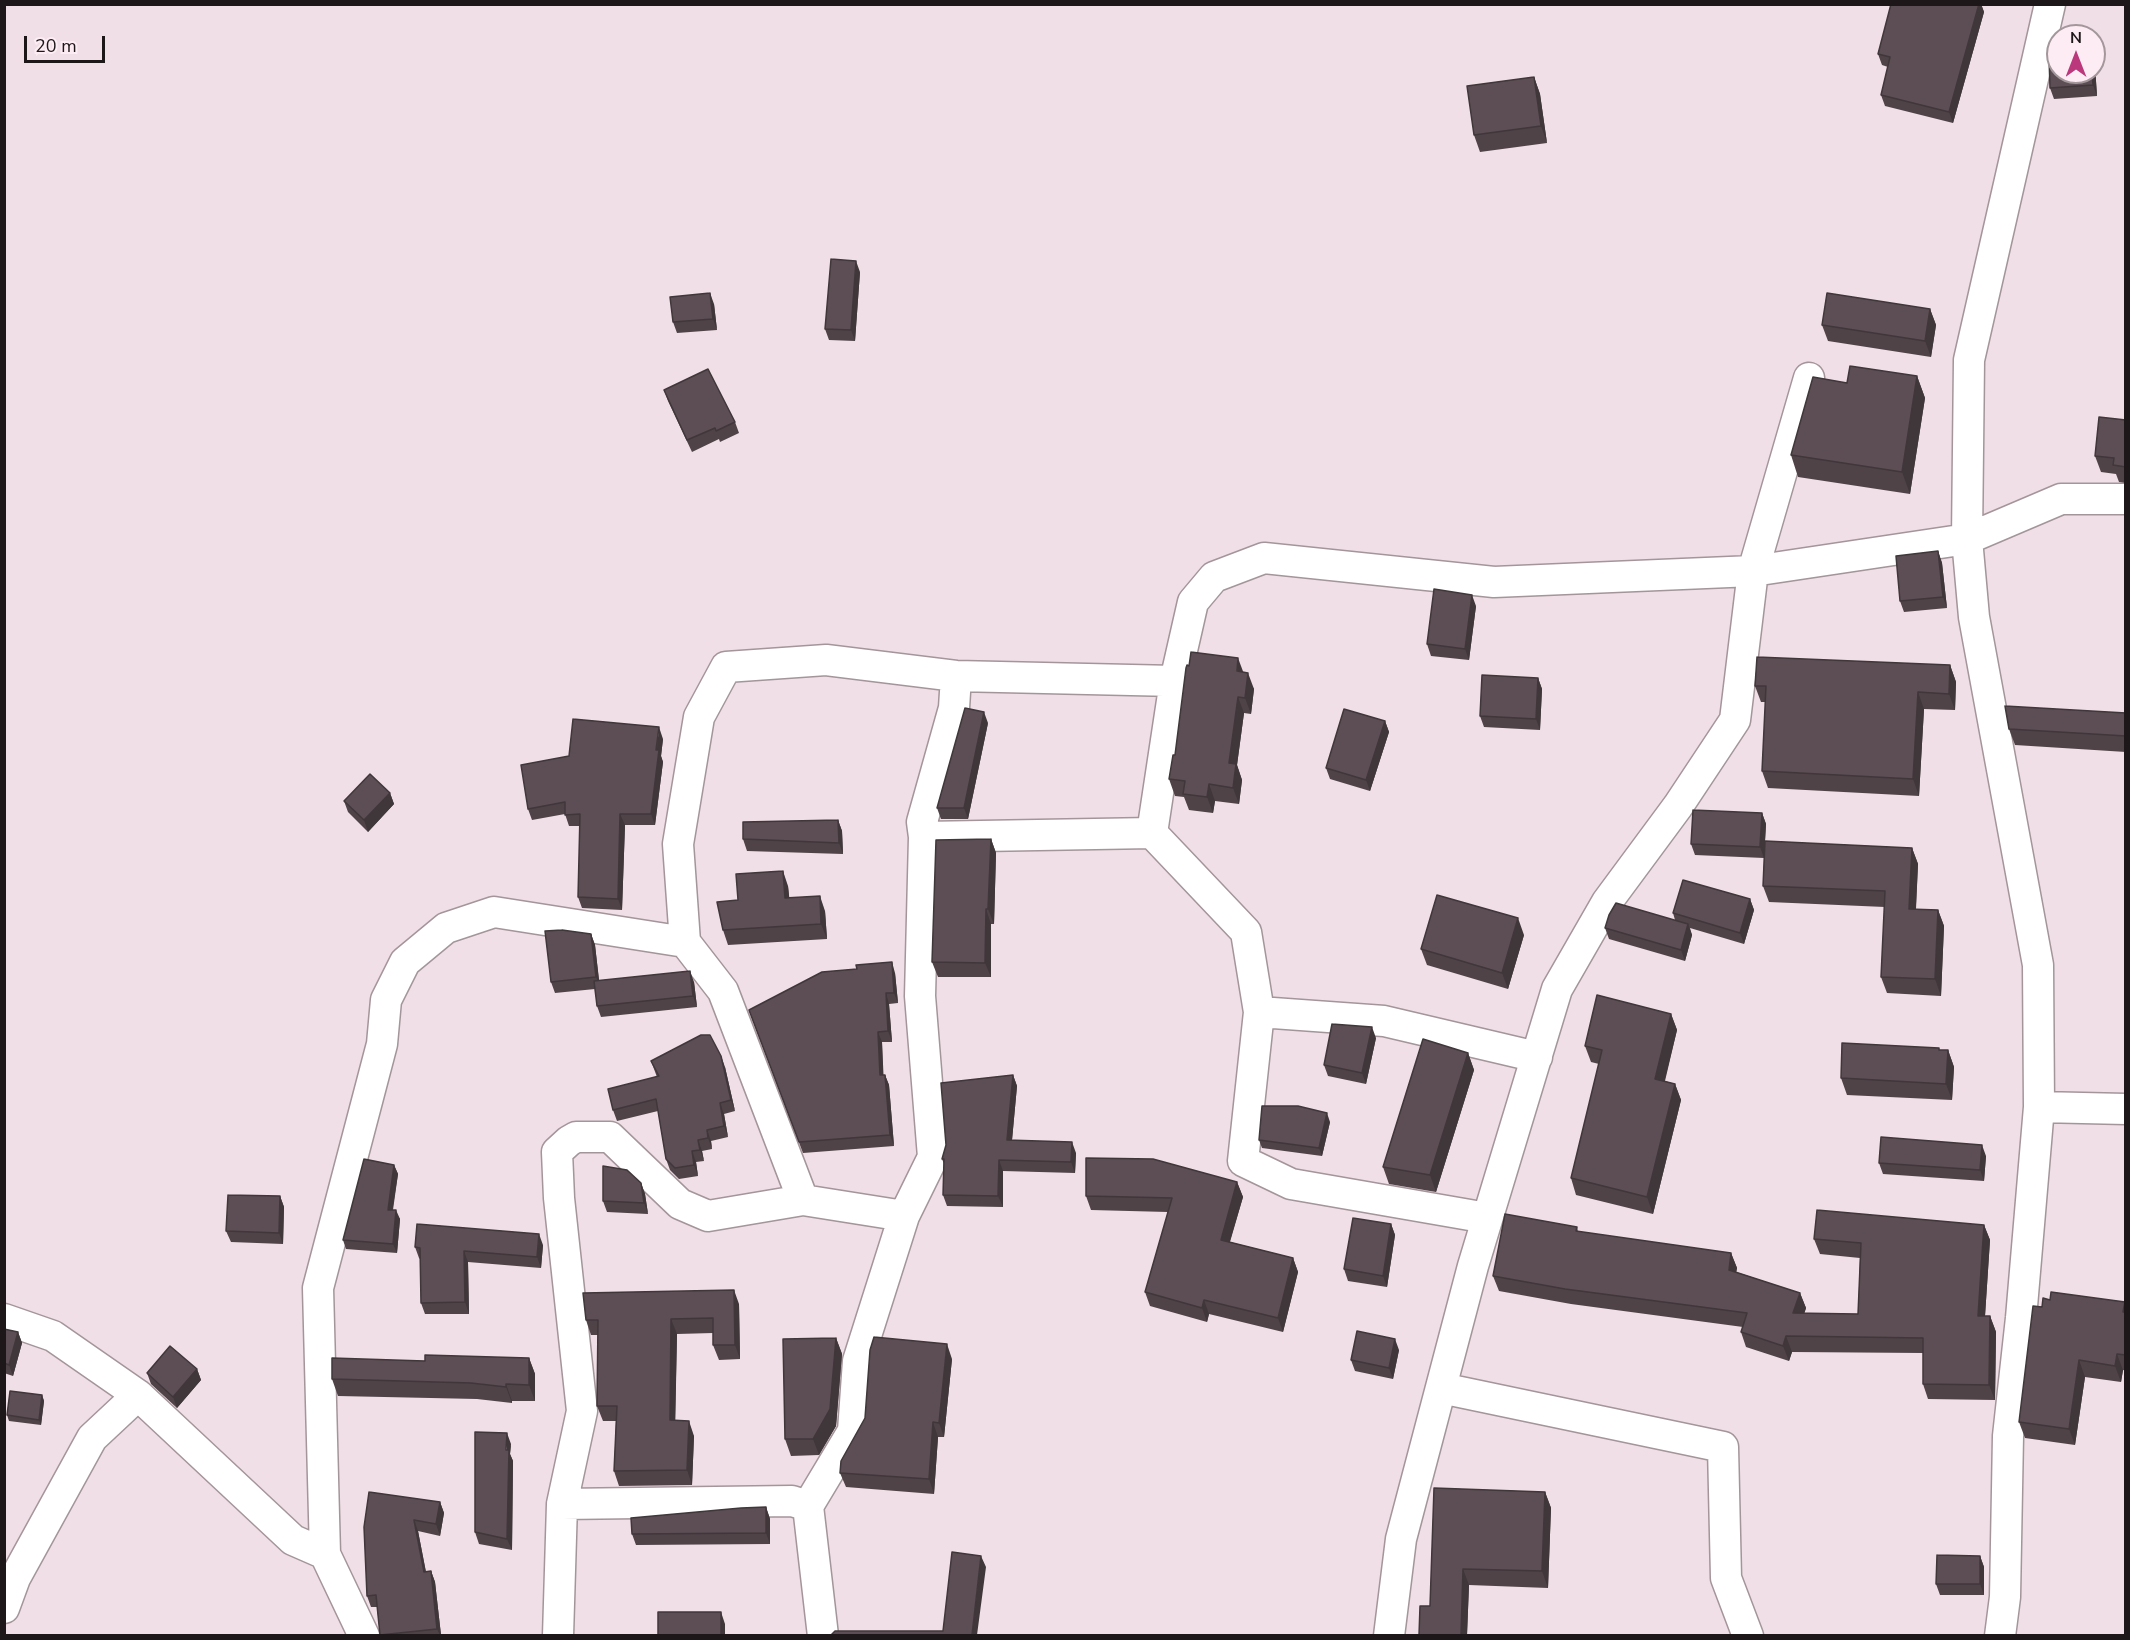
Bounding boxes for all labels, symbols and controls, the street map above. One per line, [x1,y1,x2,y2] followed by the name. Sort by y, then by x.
[27,24,108,62] scale bar
[2046,24,2106,84] north arrow
[2070,27,2082,49] text: N
[35,34,77,58] text: 20 m

